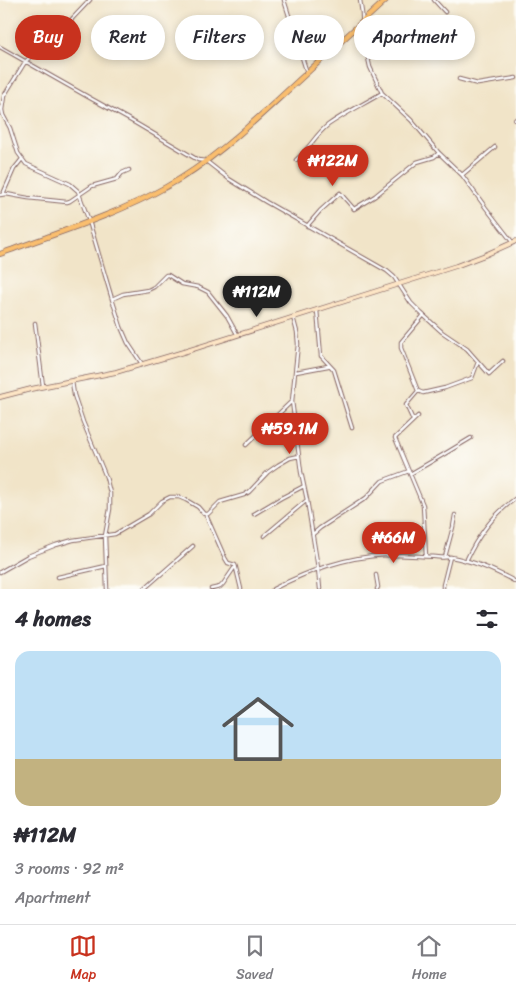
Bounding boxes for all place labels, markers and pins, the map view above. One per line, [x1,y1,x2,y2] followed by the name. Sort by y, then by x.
[298,144,368,187] pin: ₦122M
[222,276,292,318] pin: ₦112M
[249,412,331,455] pin: ₦59.1M
[364,522,424,564] pin: ₦66M

